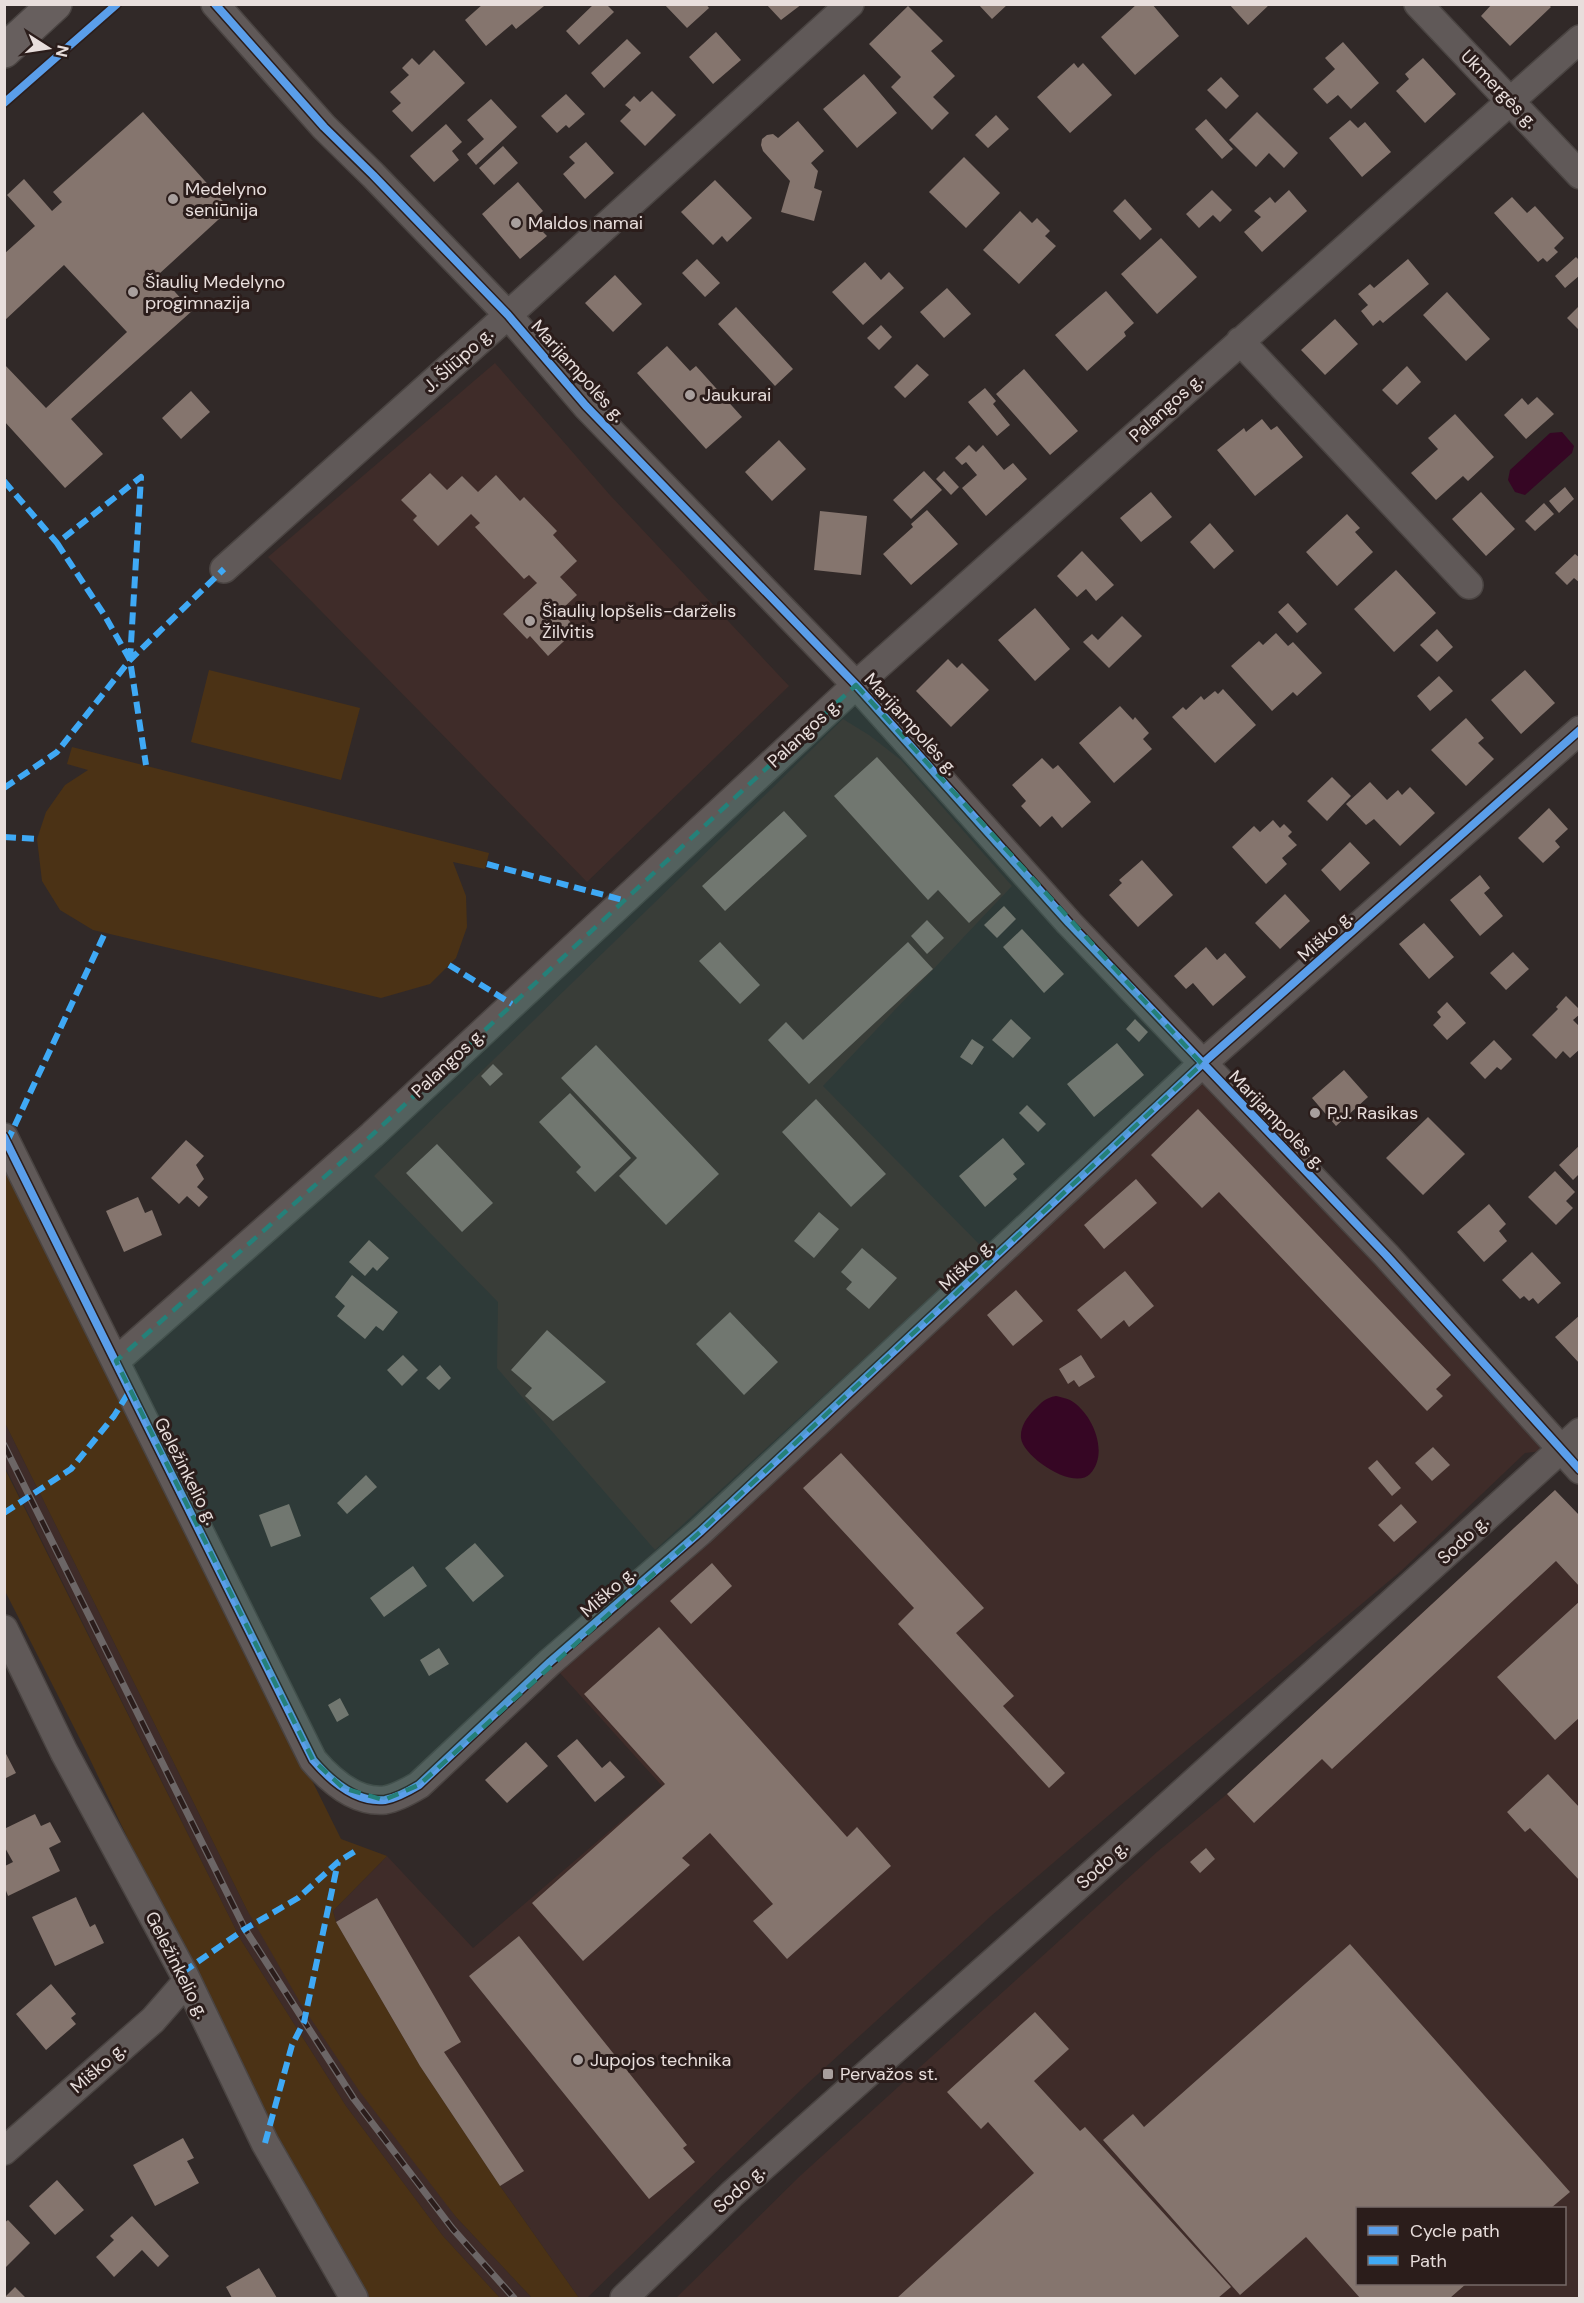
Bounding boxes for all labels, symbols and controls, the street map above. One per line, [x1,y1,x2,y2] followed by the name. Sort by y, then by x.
[18,18,78,78] north arrow
[51,43,74,59] text: N
[1455,44,1543,134] street label: Ukmergės g.
[185,177,267,222] place label: Medelyno seniūnija
[166,192,180,206] marker: Medelyno seniūnija
[528,211,643,235] place label: Maldos namai
[509,216,523,230] marker: Maldos namai
[145,270,285,315] place label: Šiaulių Medelyno progimnazija
[126,285,140,299] marker: Šiaulių Medelyno progimnazija
[526,315,630,427] street label: Marijampolės g.
[418,322,498,398] street label: J. Šliūpo g.
[1124,368,1208,448] street label: Palangos g.
[702,383,771,407] place label: Jaukurai
[683,388,697,402] marker: Jaukurai
[542,599,736,644] place label: Šiaulių lopšelis-darželis Žilvitis
[523,614,537,628] marker: Šiaulių lopšelis-darželis Žilvitis
[859,668,963,780] street label: Marijampolės g.
[762,693,846,773] street label: Palangos g.
[1292,905,1358,967] street label: Miško g.
[406,1023,490,1103] street label: Palangos g.
[1223,1065,1331,1175] street label: Marijampolės g.
[1327,1101,1418,1125] place label: P.J. Rasikas
[1308,1106,1322,1120] marker: P.J. Rasikas
[934,1234,998,1296] street label: Miško g.
[149,1413,223,1529] street label: Geležinkelio g.
[1432,1510,1494,1570] street label: Sodo g.
[575,1561,641,1623] street label: Miško g.
[1071,1836,1133,1894] street label: Sodo g.
[140,1907,214,2023] street label: Geležinkelio g.
[65,2037,131,2099] street label: Miško g.
[590,2048,731,2072] place label: Jupojos technika
[571,2053,585,2067] marker: Jupojos technika
[840,2062,938,2086] place label: Pervažos st.
[821,2067,835,2081] marker: Pervažos st.
[708,2160,770,2218] street label: Sodo g.
[1356,2207,1566,2285] legend
[1410,2219,1500,2243] text: Cycle path
[1410,2249,1447,2273] text: Path

